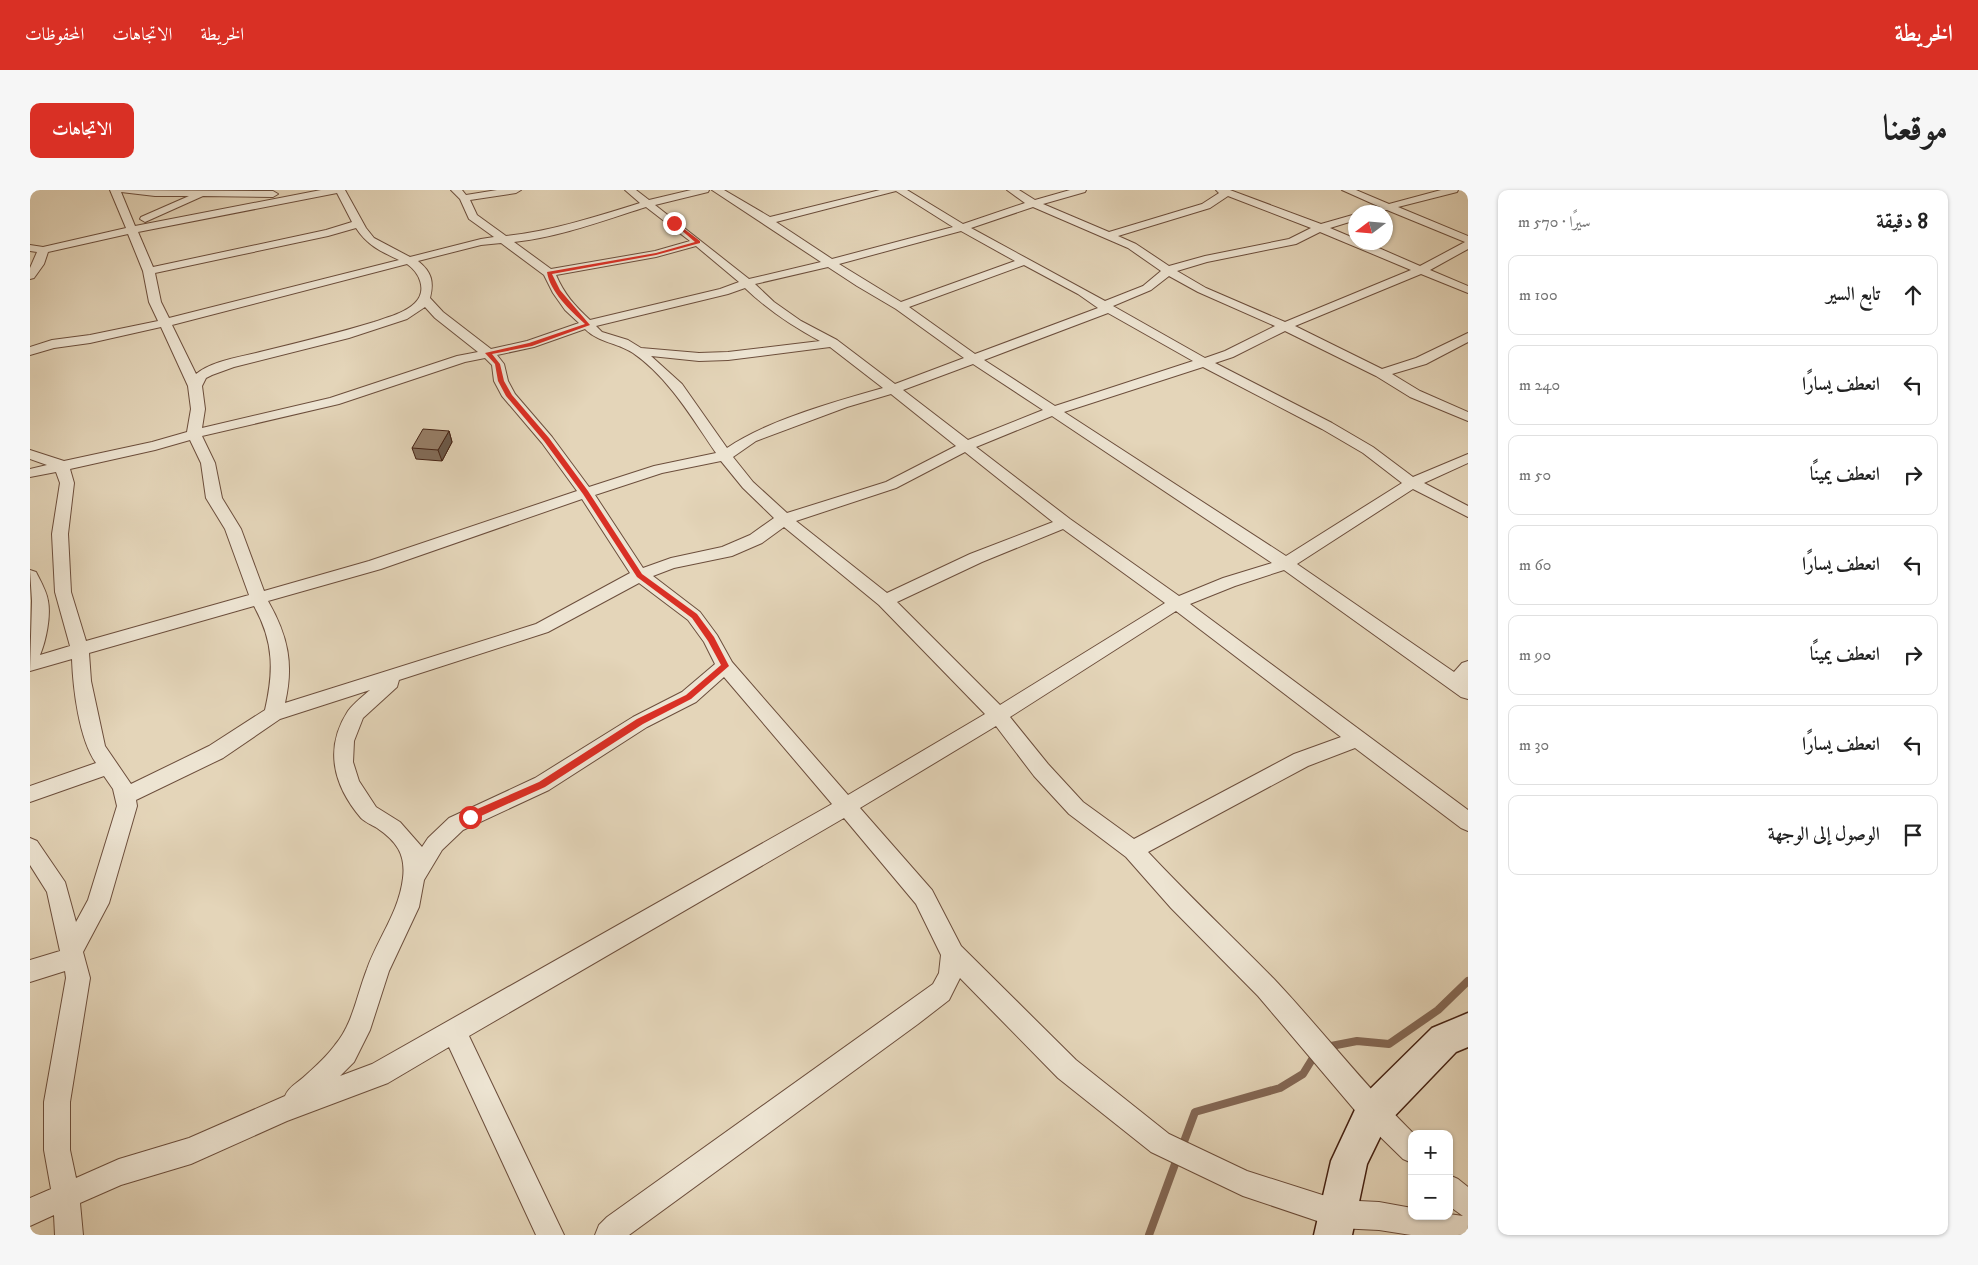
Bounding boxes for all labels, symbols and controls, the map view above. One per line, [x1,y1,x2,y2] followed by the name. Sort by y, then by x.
[1895,19,1953,49] text: الخريطة
[25,24,84,46] text: المحفوظات
[112,24,172,46] text: الاتجاهات
[200,24,244,46] text: الخريطة
[30,103,134,158] button: الاتجاهات
[1883,107,1948,151] text: موقعنا
[1348,205,1393,250] north arrow
[1876,209,1928,235] text: 8 دقيقة
[663,212,686,235] route end
[1518,212,1591,232] text: سيرًا · 570 m
[1899,281,1927,309] icon: ahead
[1826,283,1880,306] text: تابع السير
[1519,285,1558,305] text: 100 m
[1899,371,1927,399] icon: left
[1802,373,1880,396] text: انعطف يسارًا
[1519,375,1560,395] text: 240 m
[1899,461,1927,489] icon: right
[1810,463,1880,486] text: انعطف يمينًا
[1519,465,1551,485] text: 50 m
[1899,551,1927,579] icon: left
[1802,553,1880,576] text: انعطف يسارًا
[1519,555,1551,575] text: 60 m
[1899,641,1927,669] icon: right
[1810,643,1880,666] text: انعطف يمينًا
[1519,645,1551,665] text: 90 m
[1899,731,1927,759] icon: left
[1802,733,1880,756] text: انعطف يسارًا
[1519,735,1549,755] text: 30 m
[459,806,482,829] route start
[1899,821,1927,849] icon: arrive
[1768,823,1880,846] text: الوصول إلى الوجهة
[1408,1130,1453,1220] map controls
[1408,1130,1453,1175] button: +
[1408,1175,1453,1220] button: −

